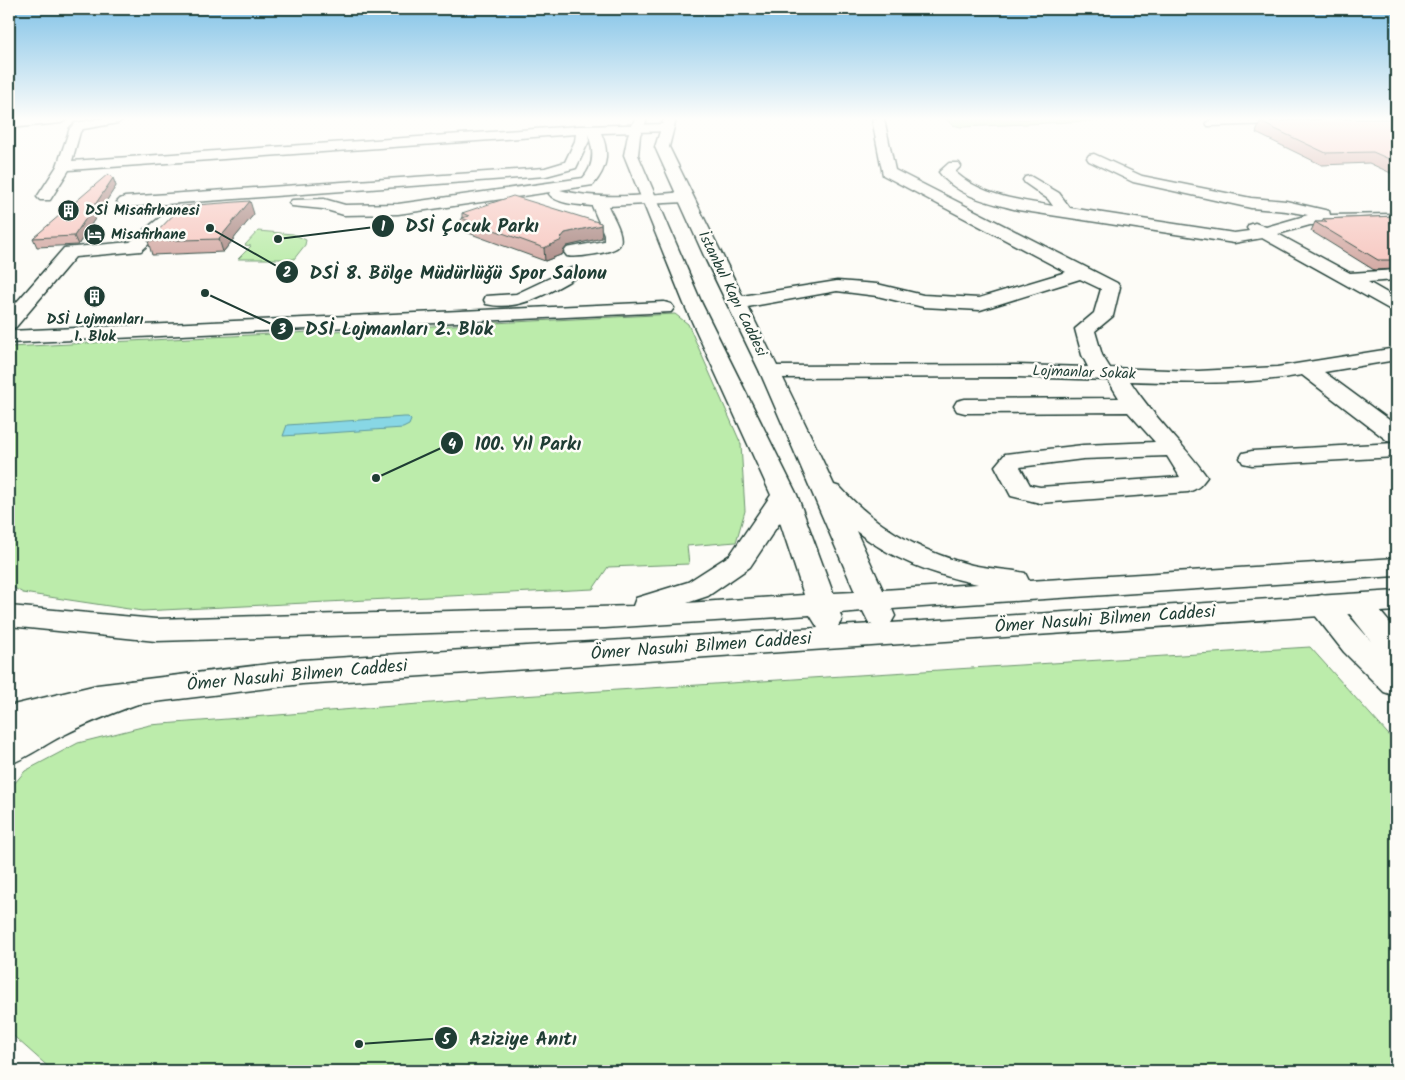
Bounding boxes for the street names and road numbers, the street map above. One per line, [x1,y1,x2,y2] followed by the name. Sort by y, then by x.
[691,227,774,362] street label: İstanbul Kapı Caddesi
[1032,359,1137,387] street label: Lojmanlar Sokak
[994,598,1217,642] street label: Ömer Nasuhi Bilmen Caddesi
[590,625,813,669] street label: Ömer Nasuhi Bilmen Caddesi
[185,652,409,700] street label: Ömer Nasuhi Bilmen Caddesi

